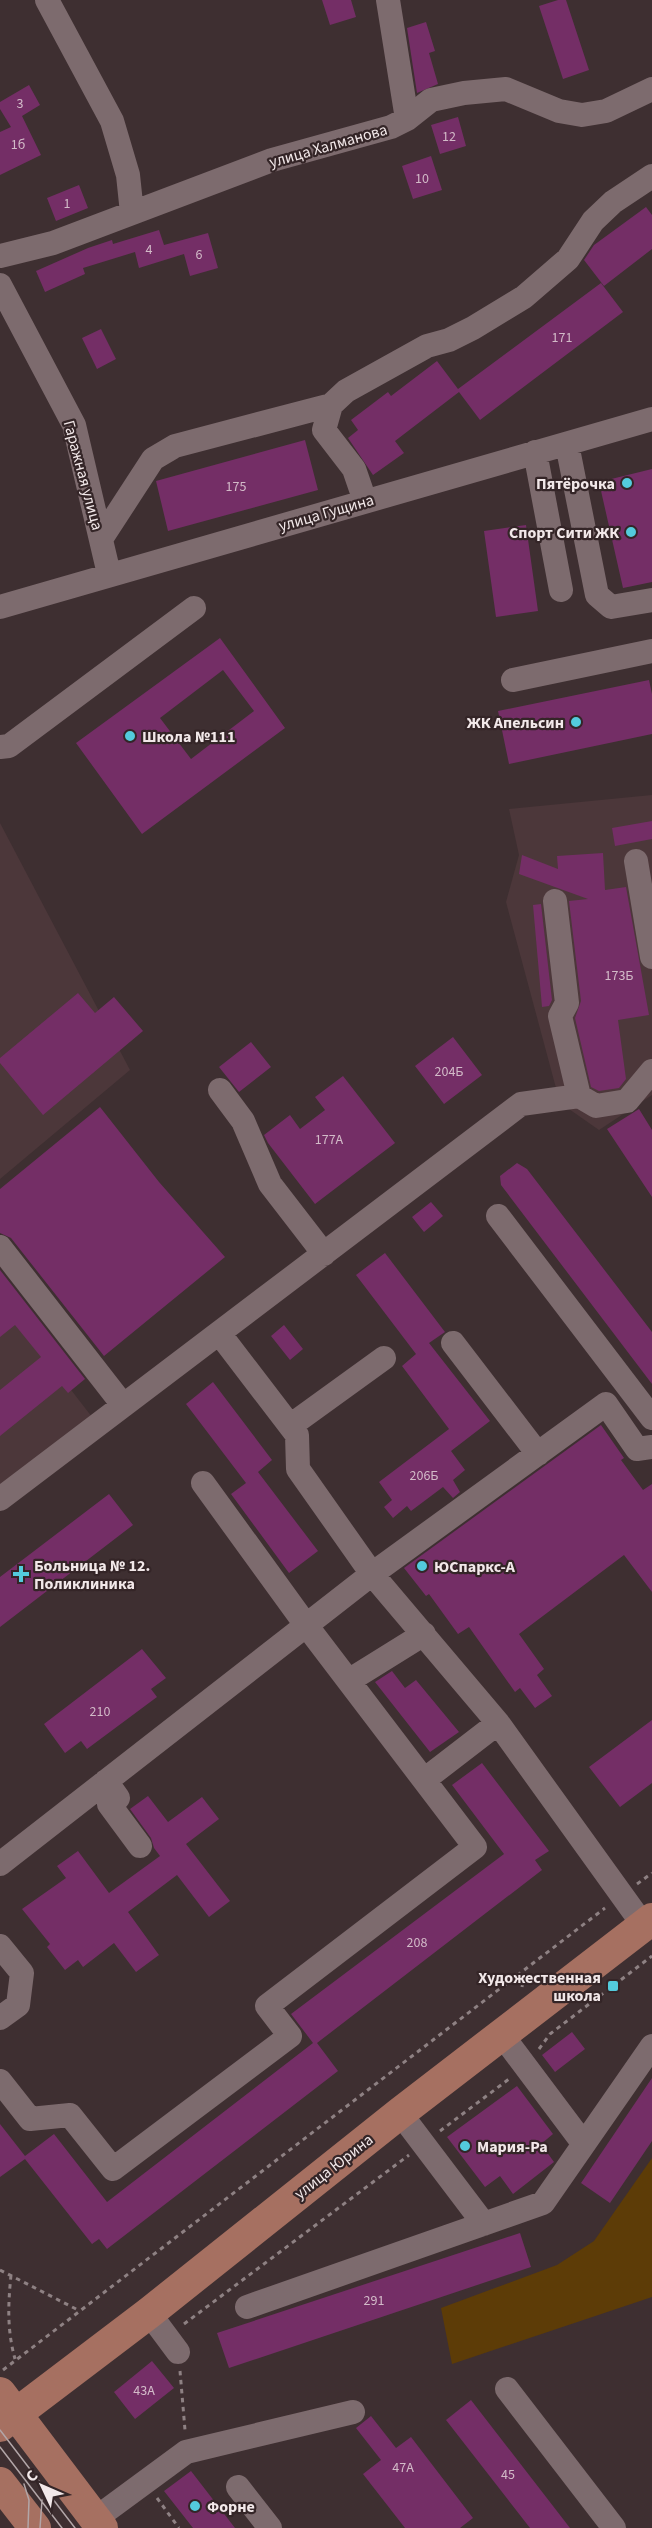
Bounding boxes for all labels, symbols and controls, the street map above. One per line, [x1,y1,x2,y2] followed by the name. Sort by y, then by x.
[17,94,24,114] house number: 3
[267,119,390,173] street label: улица Халманова
[442,127,456,147] house number: 12
[11,135,25,155] house number: 1б
[415,169,429,189] house number: 10
[64,194,71,214] house number: 1
[146,240,153,260] house number: 4
[196,245,203,265] house number: 6
[552,328,572,348] house number: 171
[58,418,108,533] street label: Гаражная улица
[536,473,615,495] place label: Пятёрочка
[620,476,634,490] marker: Пятёрочка
[226,477,246,497] house number: 175
[276,489,376,537] street label: улица Гущина
[509,522,619,544] place label: Спорт Сити ЖК
[624,525,638,539] marker: Спорт Сити ЖК
[467,712,564,734] place label: ЖК Апельсин
[569,715,583,729] marker: ЖК Апельсин
[142,726,235,748] place label: Школа №111
[123,729,137,743] marker: Школа №111
[605,966,634,986] house number: 173Б
[435,1062,464,1082] house number: 204Б
[315,1130,344,1150] house number: 177А
[410,1466,439,1486] house number: 206Б
[34,1555,150,1595] place label: Больница № 12. Поликлиника
[434,1556,516,1578] place label: ЮСпаркс-А
[415,1559,429,1573] marker: ЮСпаркс-А
[12,1565,30,1583] marker: Больница № 12. Поликлиника
[90,1702,110,1722] house number: 210
[407,1933,427,1953] house number: 208
[478,1967,601,2007] place label: Художественная школа
[606,1979,620,1993] marker: Художественная школа
[290,2129,378,2205] street label: улица Юрина
[477,2136,548,2158] place label: Мария-Ра
[458,2139,472,2153] marker: Мария-Ра
[364,2291,384,2311] house number: 291
[133,2381,155,2401] house number: 43А
[12,2456,72,2516] north arrow
[392,2458,414,2478] house number: 47А
[21,2465,43,2487] text: С
[501,2465,515,2485] house number: 45
[207,2496,255,2518] place label: Форне
[188,2499,202,2513] marker: Форне

